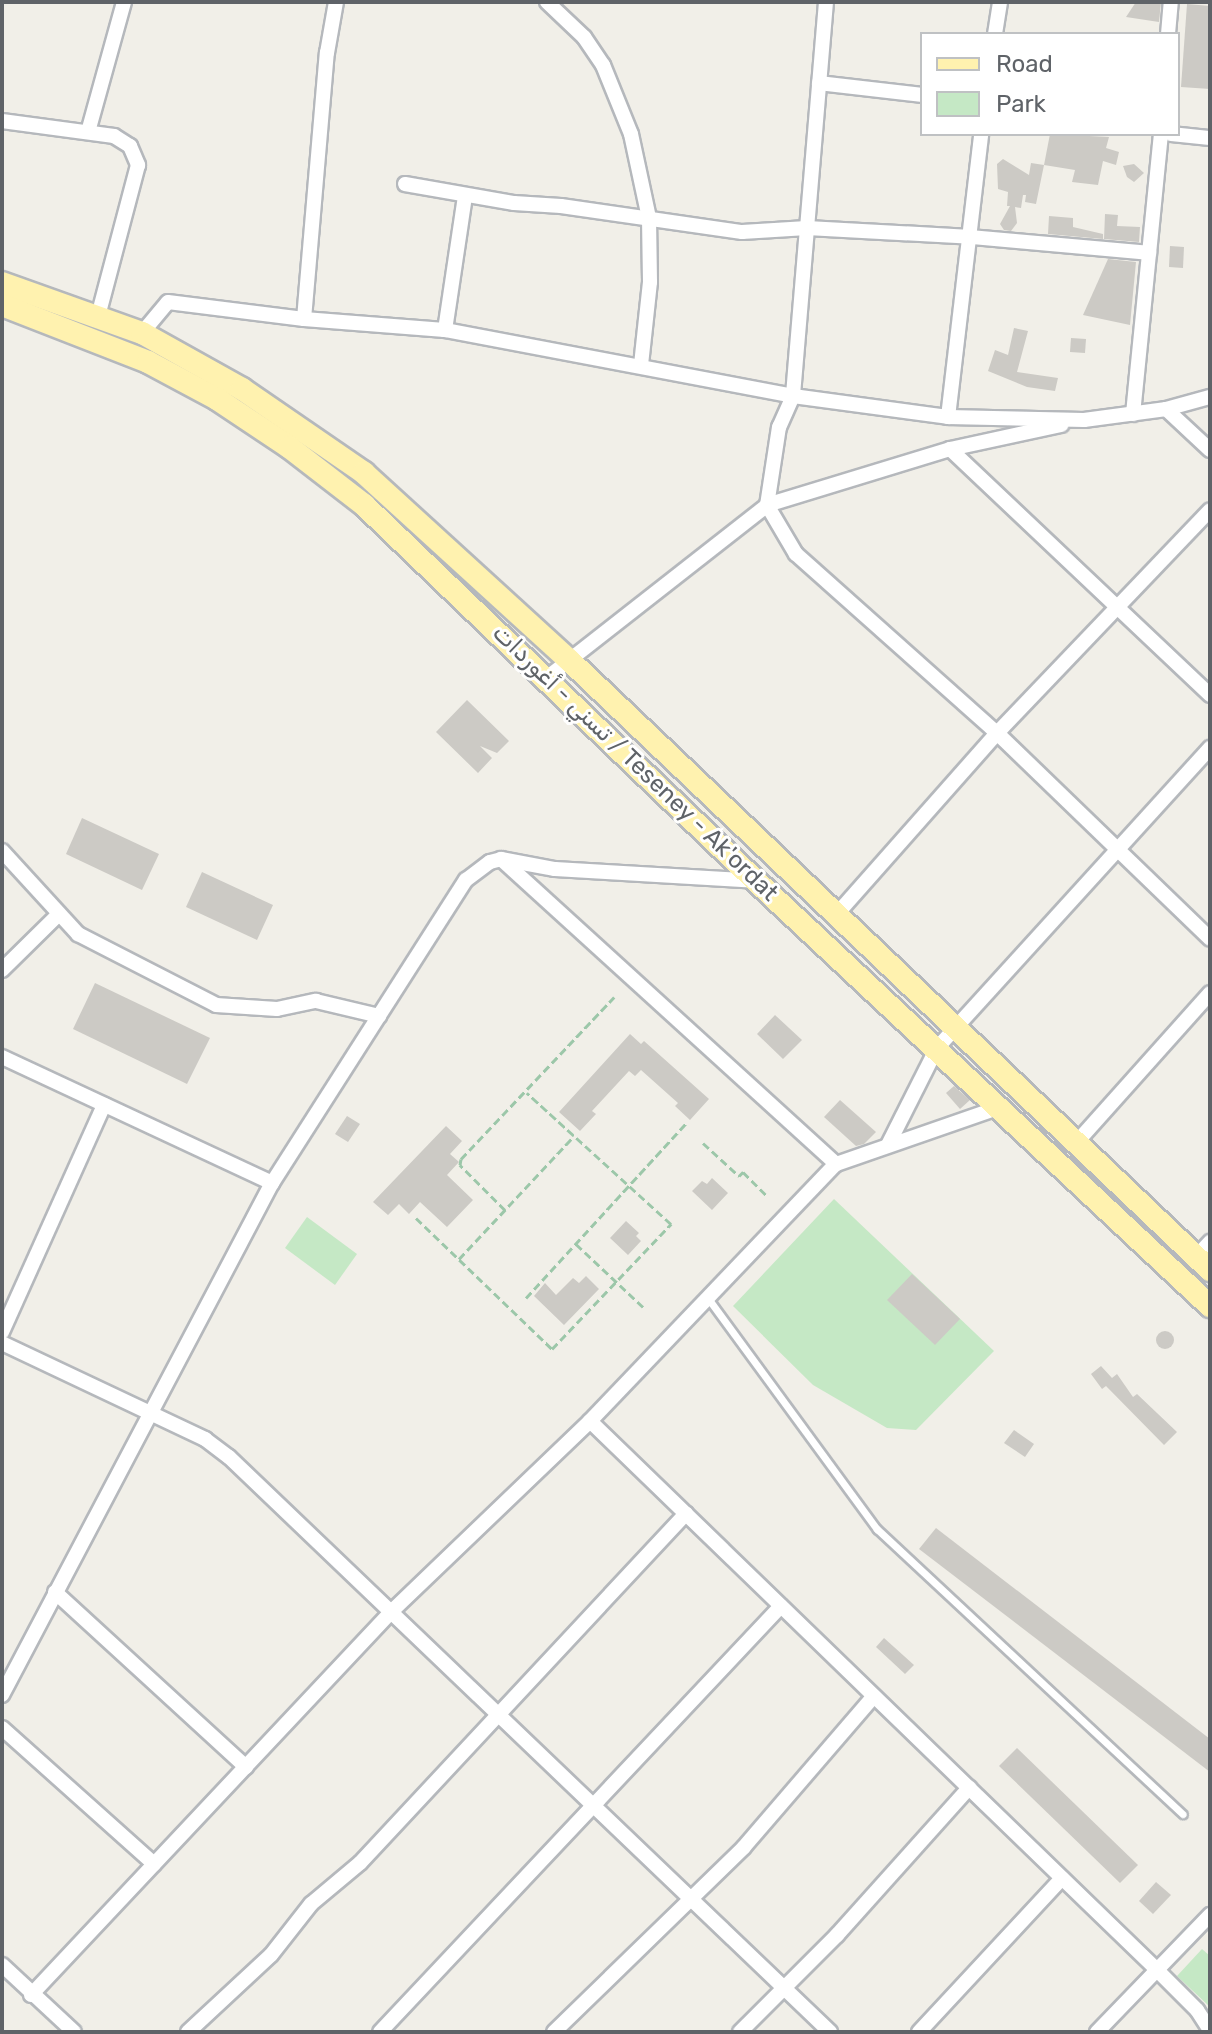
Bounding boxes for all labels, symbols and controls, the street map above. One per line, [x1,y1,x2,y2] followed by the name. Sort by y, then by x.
[920,32,1180,136] legend
[996,50,1053,78] text: Road
[996,90,1046,118] text: Park
[486,618,784,908] street label: تسني - أغوردات / Teseney - Ak'ordat

